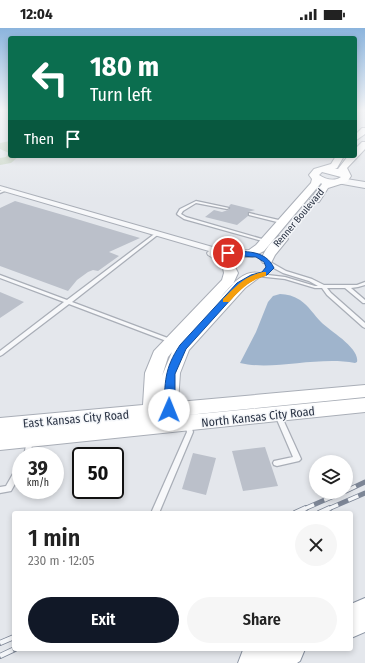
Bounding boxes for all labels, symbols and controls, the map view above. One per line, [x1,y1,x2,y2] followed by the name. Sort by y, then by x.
[20,5,53,23] text: 12:04
[90,50,159,83] text: 180 m
[24,52,76,104] icon: left
[90,84,152,106] text: Turn left
[62,128,84,150] icon: arrive
[24,130,54,148] text: Then
[271,186,327,250] street label: Renner Boulevard
[211,236,245,270] pin
[217,242,239,264] icon: arrive
[148,389,190,431] position arrow
[200,404,316,430] street label: North Kansas City Road
[22,407,130,431] street label: East Kansas City Road
[72,447,124,499] speed limit sign: 50
[309,455,353,499] map controls
[309,455,353,499] button: layers
[28,456,48,480] text: 39
[27,477,49,489] text: km/h
[28,524,80,552] text: 1 min
[295,524,337,566] button: close
[28,553,95,568] text: 230 m · 12:05
[28,597,179,643] button: Exit
[187,597,337,643] button: Share

